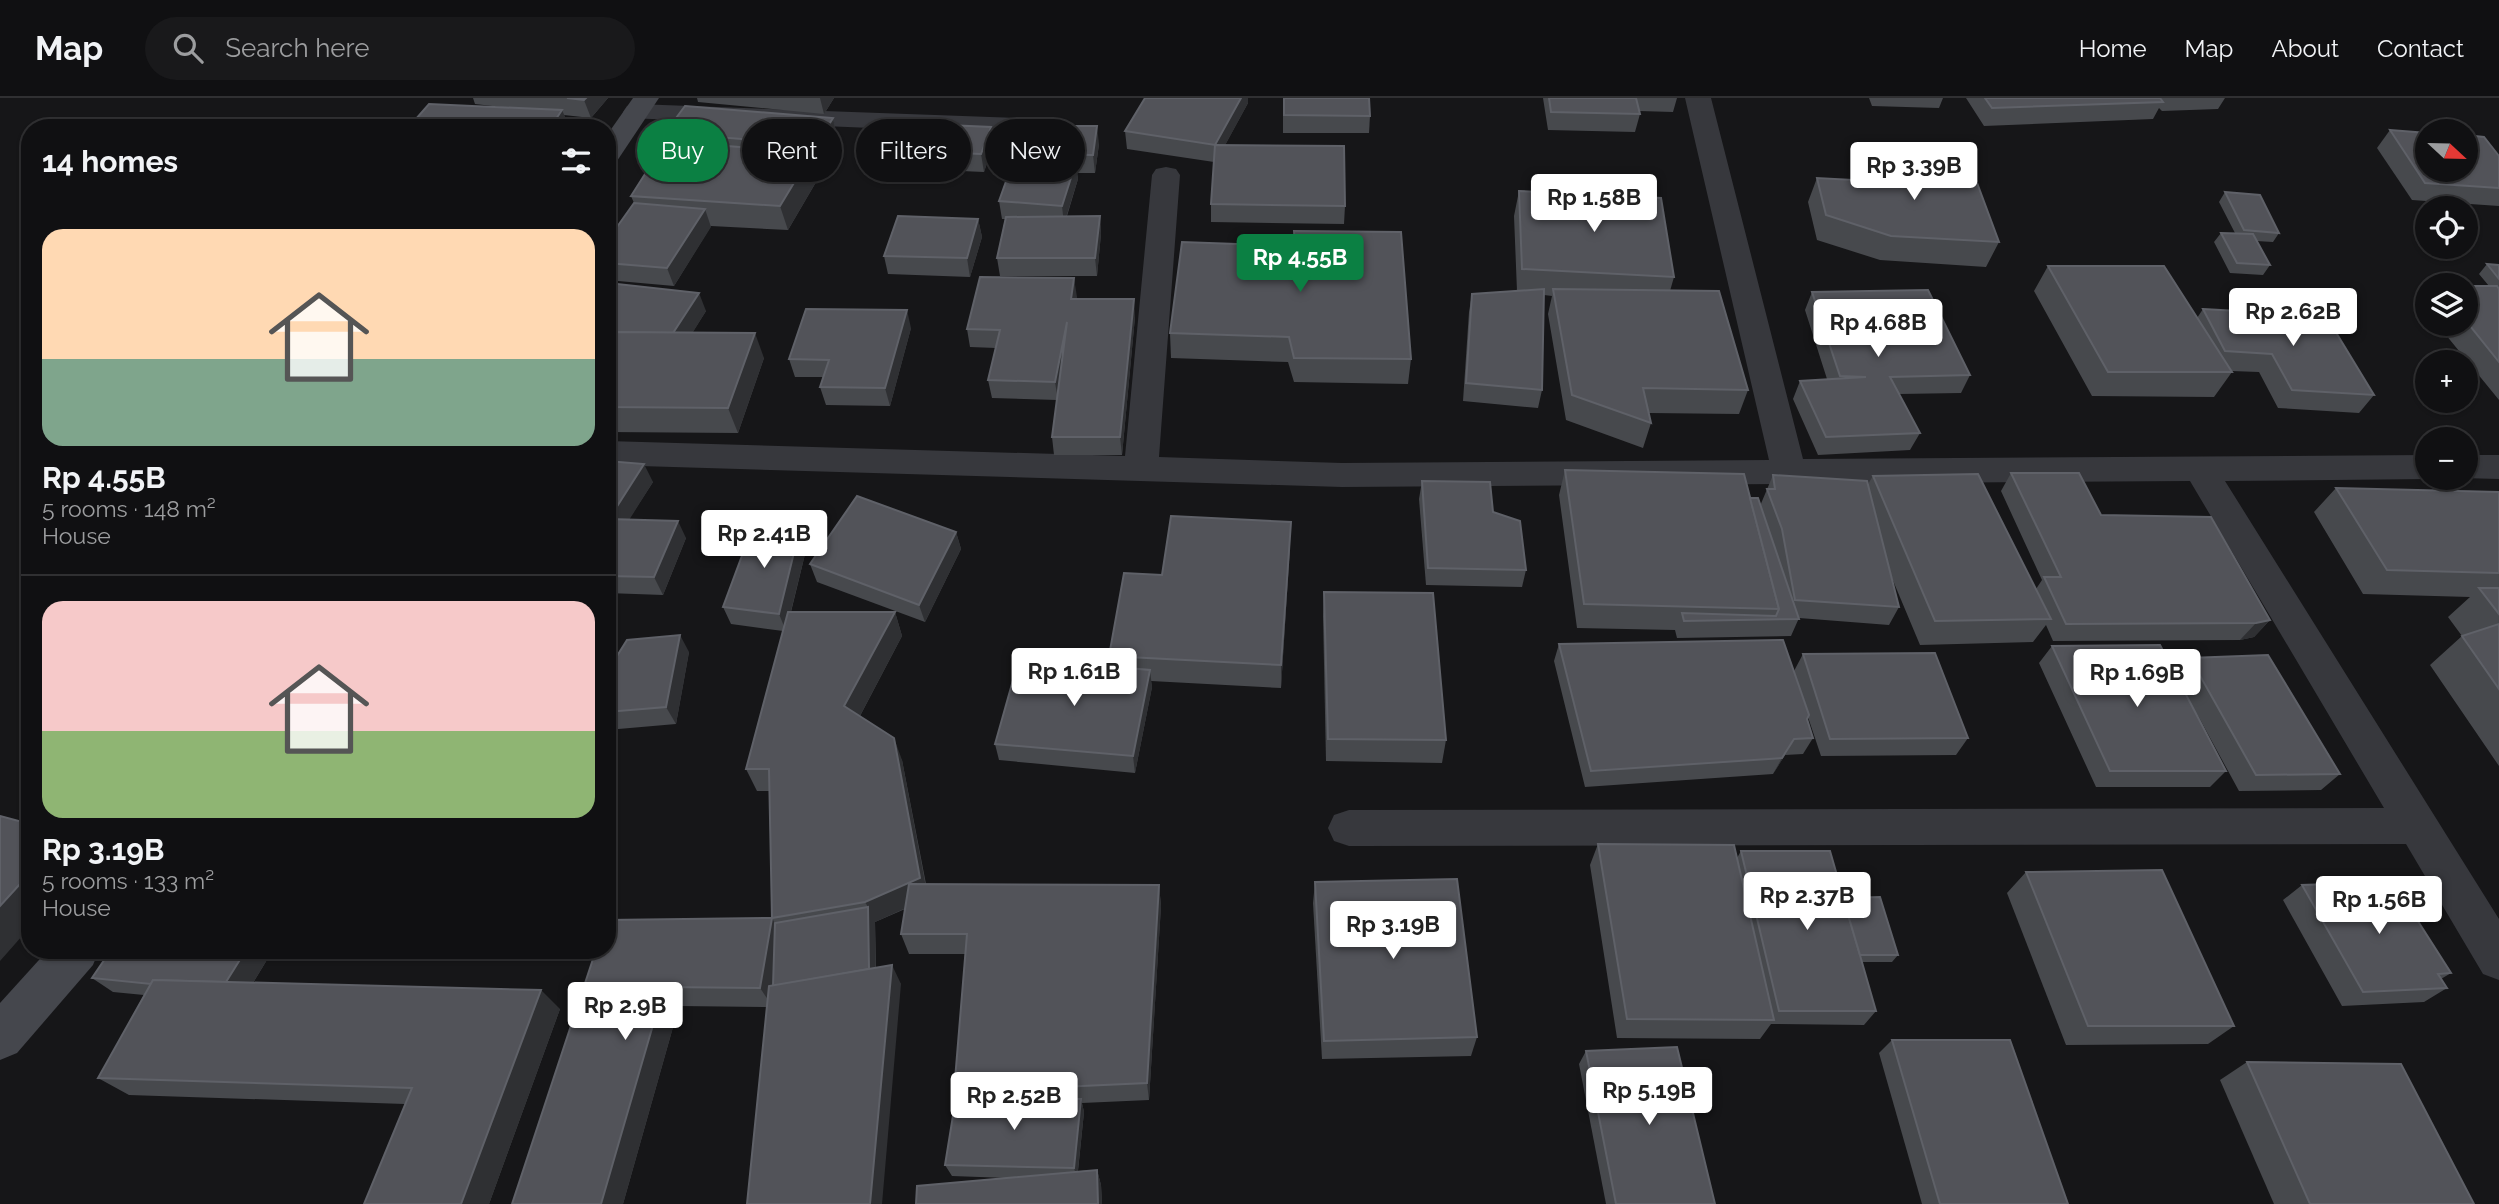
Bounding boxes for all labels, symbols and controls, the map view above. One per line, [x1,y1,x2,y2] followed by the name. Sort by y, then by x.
[145,17,635,80] search box
[35,29,103,68] text: Map
[169,29,207,67] icon: search
[225,33,370,63] text: Search here
[2079,34,2147,63] text: Home
[2185,34,2233,63] text: Map
[2271,34,2339,63] text: About
[2377,34,2464,63] text: Contact
[637,119,728,182] chip: Buy
[742,119,842,182] chip: Rent
[856,119,971,182] chip: Filters
[985,119,1085,182] chip: New
[2415,119,2478,182] north arrow
[2415,119,2478,490] map controls
[557,142,595,180] icon: filters
[1842,142,1986,202] pin: Rp 3.39B
[42,144,178,179] text: 14 homes
[1866,151,1962,178] text: Rp 3.39B
[1522,174,1666,234] pin: Rp 1.58B
[1547,183,1641,210] text: Rp 1.58B
[2415,196,2478,259] button: locate
[1228,234,1372,294] pin: Rp 4.55B
[1253,243,1347,270] text: Rp 4.55B
[2415,273,2478,336] button: layers
[256,274,382,400] icon: home
[2221,288,2365,348] pin: Rp 2.62B
[2245,297,2341,324] text: Rp 2.62B
[1806,300,1950,359] pin: Rp 4.68B
[1829,308,1927,335] text: Rp 4.68B
[2415,350,2478,413] button: +
[2415,427,2478,490] button: −
[42,460,166,495] text: Rp 4.55B
[42,495,216,522] text: 5 rooms · 148 m²
[692,510,836,570] pin: Rp 2.41B
[717,519,811,546] text: Rp 2.41B
[42,522,111,549] text: House
[256,646,382,772] icon: home
[1002,648,1146,708] pin: Rp 1.61B
[2065,650,2209,709] pin: Rp 1.69B
[1028,657,1120,684] text: Rp 1.61B
[2090,658,2184,685] text: Rp 1.69B
[42,832,164,867] text: Rp 3.19B
[42,867,214,894] text: 5 rooms · 133 m²
[1735,872,1879,932] pin: Rp 2.37B
[2307,876,2451,936] pin: Rp 1.56B
[1760,881,1854,908] text: Rp 2.37B
[2332,885,2426,912] text: Rp 1.56B
[42,894,111,921] text: House
[1321,902,1465,961] pin: Rp 3.19B
[1346,910,1440,937] text: Rp 3.19B
[560,982,690,1042] pin: Rp 2.9B
[584,991,666,1018] text: Rp 2.9B
[1577,1068,1721,1127] pin: Rp 5.19B
[942,1072,1086,1132] pin: Rp 2.52B
[1602,1076,1696,1103] text: Rp 5.19B
[967,1081,1061,1108] text: Rp 2.52B

